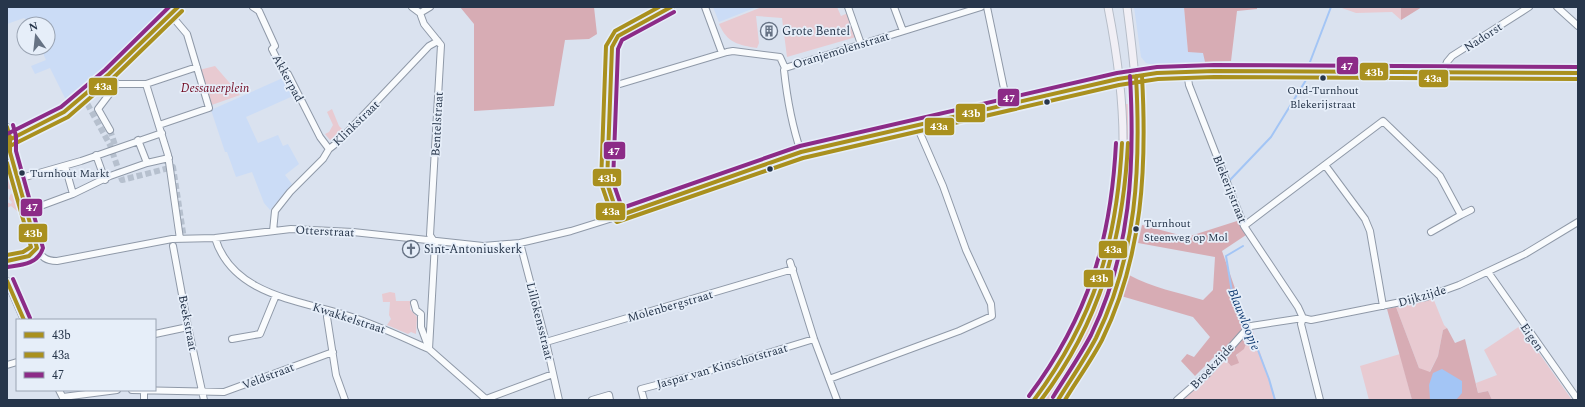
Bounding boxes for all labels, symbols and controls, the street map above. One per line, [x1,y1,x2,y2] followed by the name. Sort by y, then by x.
[16,16,56,56] north arrow
[27,17,40,36] text: N
[1460,18,1506,57] street label: Nadorst
[759,21,779,41] building icon: Grote Bentel
[782,22,850,41] place label: Grote Bentel
[790,27,892,74] street label: Oranjemolenstraat
[267,51,309,106] street label: Akkerpad
[1336,56,1359,75] line badge: 47
[1341,58,1353,75] text: 47
[1359,62,1389,81] line badge: 43b
[1365,64,1384,81] text: 43b
[1418,69,1449,88] line badge: 43a
[1424,70,1442,87] text: 43a
[1318,73,1328,83] marker: Oud-Turnhout Blekerijstraat
[88,77,118,96] line badge: 43a
[94,78,112,95] text: 43a
[181,79,250,98] park label: Dessauerplein
[1287,82,1359,113] place label: Oud-Turnhout Blekerijstraat
[997,88,1020,107] line badge: 47
[1003,90,1015,107] text: 47
[426,91,449,157] street label: Bentelstraat
[328,96,384,151] street label: Klinkstraat
[1042,97,1052,107] unlabelled marker
[955,103,986,123] line badge: 43b
[962,105,981,122] text: 43b
[924,117,955,136] line badge: 43a
[930,118,948,135] text: 43a
[603,141,626,160] line badge: 47
[608,143,620,160] text: 47
[1207,152,1252,226] street label: Blekerijstraat
[765,164,775,174] unlabelled marker
[30,165,110,182] place label: Turnhout Markt
[17,168,27,178] marker: Turnhout Markt
[592,168,622,187] line badge: 43b
[598,170,617,187] text: 43b
[20,198,43,217] line badge: 47
[26,199,38,216] text: 47
[595,202,626,221] line badge: 43a
[602,203,620,220] text: 43a
[1144,215,1228,246] place label: Turnhout Steenweg op Mol
[295,220,355,243] street label: Otterstraat
[18,223,48,243] line badge: 43b
[1131,224,1141,234] marker: Turnhout Steenweg op Mol
[24,225,43,242] text: 43b
[401,239,421,259] church icon: Sint-Antoniuskerk
[424,240,523,259] place label: Sint-Antoniuskerk
[1098,240,1128,259] line badge: 43a
[1104,241,1122,258] text: 43a
[1083,269,1114,288] line badge: 43b
[1090,270,1109,287] text: 43b
[521,280,558,362] street label: Lillokensstraat
[1396,281,1449,312] street label: Dijkzijde
[625,285,715,328] street label: Molenbergstraat
[1222,285,1266,354] water label: Blauwloopje
[173,294,202,353] street label: Beekstraat
[310,298,388,339] street label: Kwakkelstraat
[16,319,156,391] legend
[1515,319,1548,355] street label: Eigen
[52,326,71,345] text: 43b
[654,339,790,394] street label: Jaspar van Kinschotstraat
[1186,339,1239,394] street label: Broekzijde
[52,346,70,365] text: 43a
[239,358,297,395] street label: Veldstraat
[52,366,64,385] text: 47

